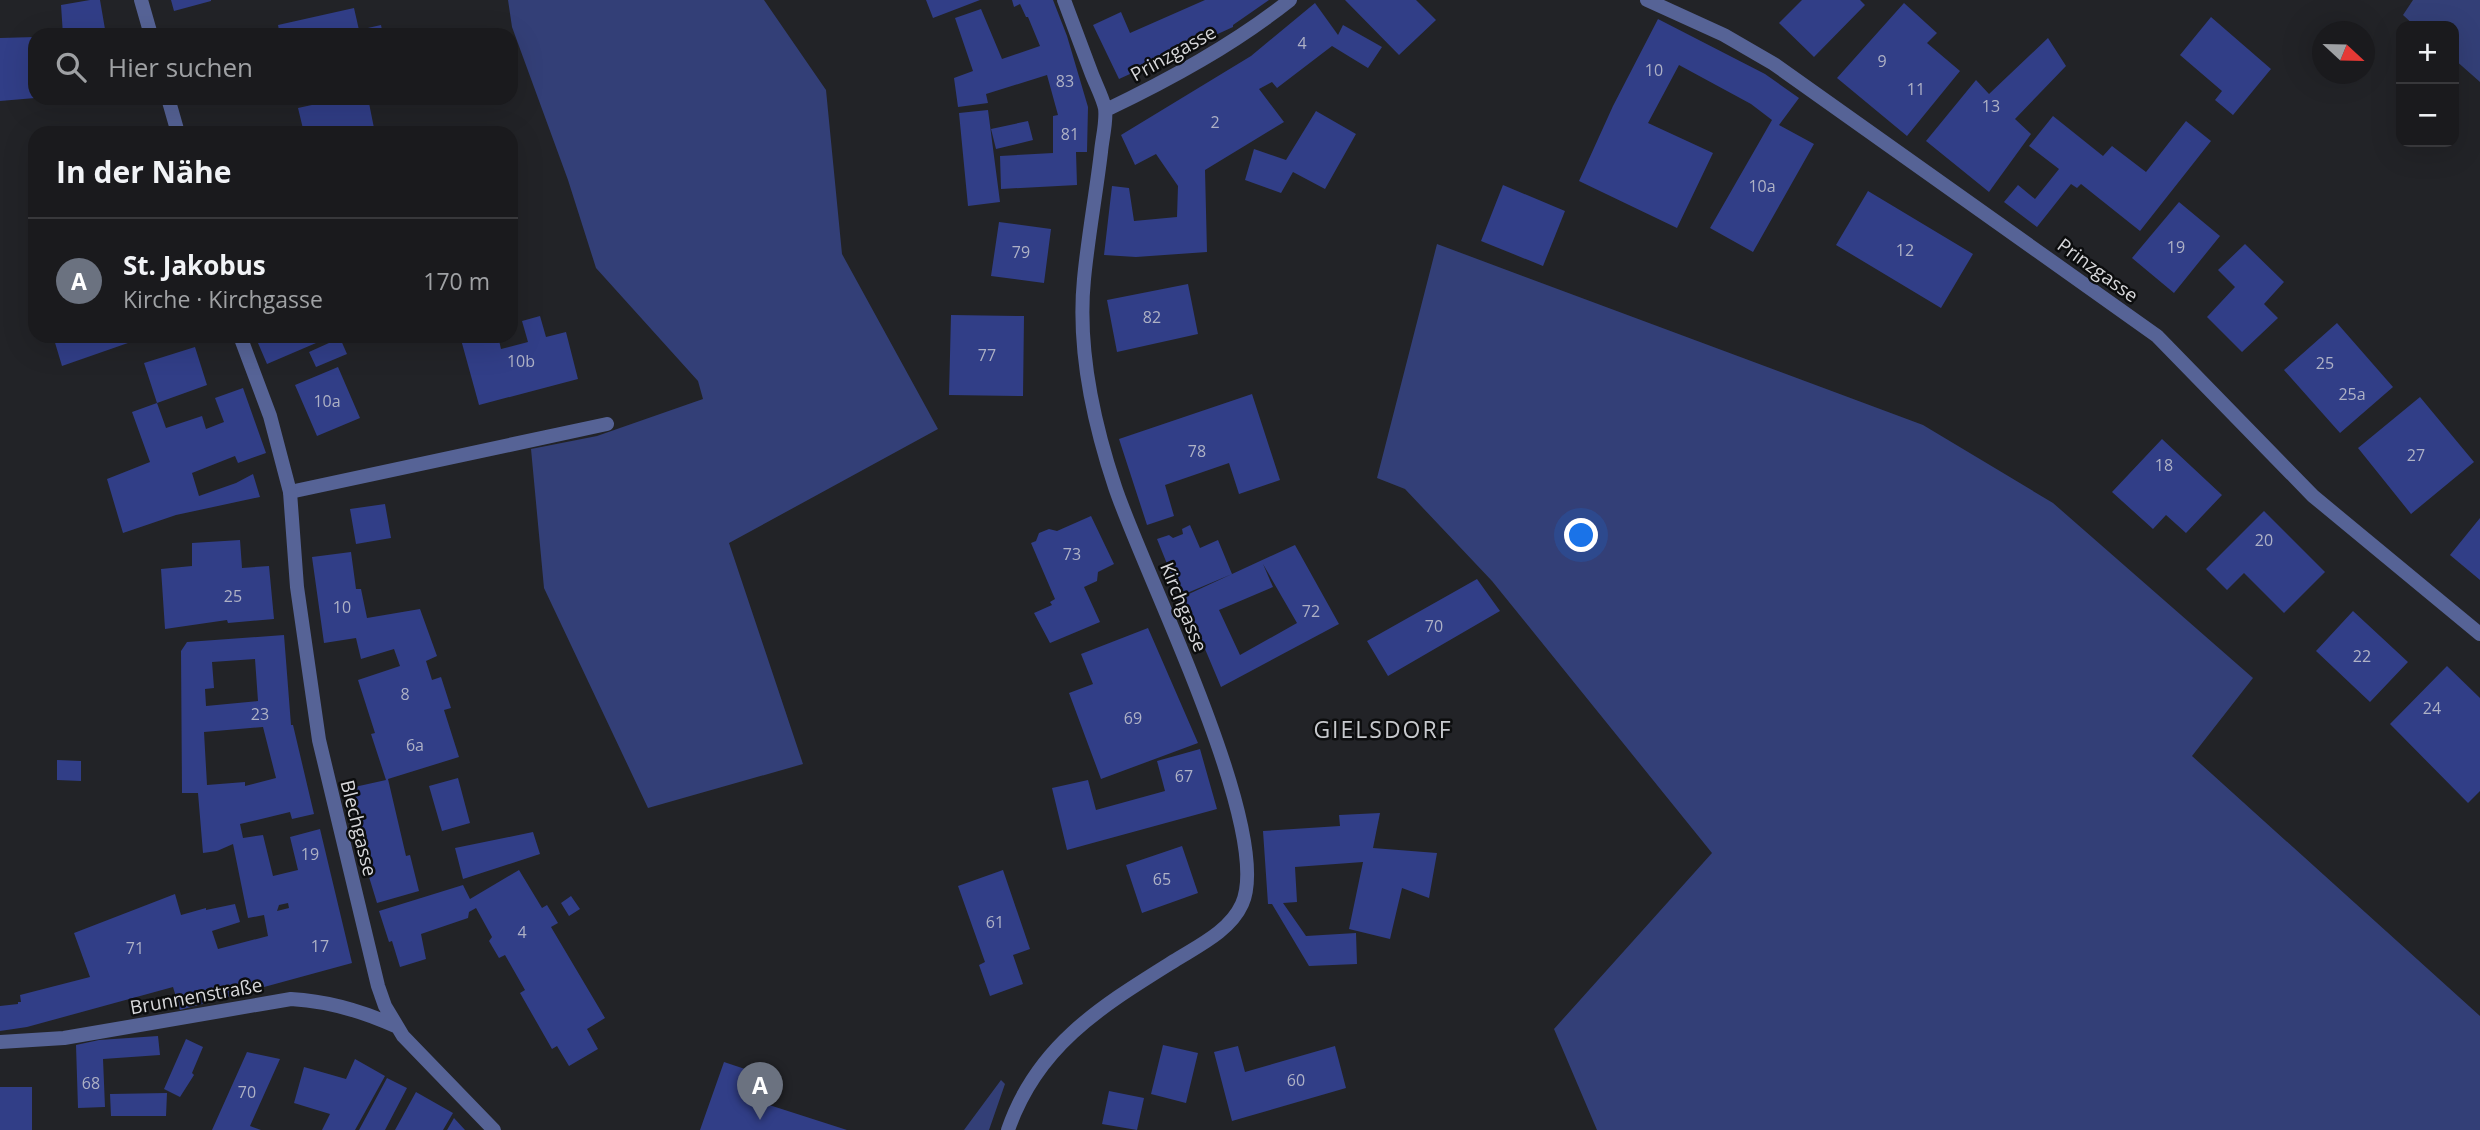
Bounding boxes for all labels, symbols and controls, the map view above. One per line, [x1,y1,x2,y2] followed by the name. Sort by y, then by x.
[1126,19,1220,87] street label: Prinzgasse
[2312,21,2375,84] north arrow
[2396,21,2459,147] map controls
[2396,21,2459,84] button: +
[28,28,518,105] search box
[1297,32,1307,54] house number: 4
[52,48,90,86] icon: search
[108,49,253,85] text: Hier suchen
[1877,50,1887,72] house number: 9
[1645,59,1663,81] house number: 10
[1056,70,1074,92] house number: 83
[1907,78,1925,100] house number: 11
[2396,84,2459,147] button: −
[1982,95,2000,117] house number: 13
[1210,111,1220,133] house number: 2
[1061,123,1079,145] house number: 81
[56,151,232,192] text: In der Nähe
[1748,175,1776,197] house number: 10a
[2052,232,2144,308] street label: Prinzgasse
[2167,236,2185,258] house number: 19
[1896,239,1914,261] house number: 12
[1012,241,1030,263] house number: 79
[123,247,266,283] text: St. Jakobus
[71,265,87,297] text: A
[423,265,490,297] text: 170 m
[123,283,323,315] text: Kirche · Kirchgasse
[1143,306,1161,328] house number: 82
[978,344,996,366] house number: 77
[507,350,535,372] house number: 10b
[2316,352,2334,374] house number: 25
[2338,383,2366,405] house number: 25a
[313,390,341,412] house number: 10a
[1188,440,1206,462] house number: 78
[2407,444,2425,466] house number: 27
[2155,454,2173,476] house number: 18
[1564,518,1598,552] your location
[2255,529,2273,551] house number: 20
[1063,543,1081,565] house number: 73
[1154,558,1214,656] street label: Kirchgasse
[224,585,242,607] house number: 25
[333,596,351,618] house number: 10
[1302,600,1320,622] house number: 72
[1425,615,1443,637] house number: 70
[2353,645,2371,667] house number: 22
[400,683,410,705] house number: 8
[2423,697,2441,719] house number: 24
[251,703,269,725] house number: 23
[1124,707,1142,729] house number: 69
[1313,713,1453,745] district label: GIELSDORF
[406,734,424,756] house number: 6a
[1175,765,1193,787] house number: 67
[335,777,383,879] street label: Blechgasse
[301,843,319,865] house number: 19
[1153,868,1171,890] house number: 65
[986,911,1004,933] house number: 61
[517,921,527,943] house number: 4
[311,935,329,957] house number: 17
[126,937,144,959] house number: 71
[128,972,264,1020] street label: Brunnenstraße
[737,1062,783,1120] pin: A
[1287,1069,1305,1091] house number: 60
[82,1072,100,1094] house number: 68
[238,1081,256,1103] house number: 70

